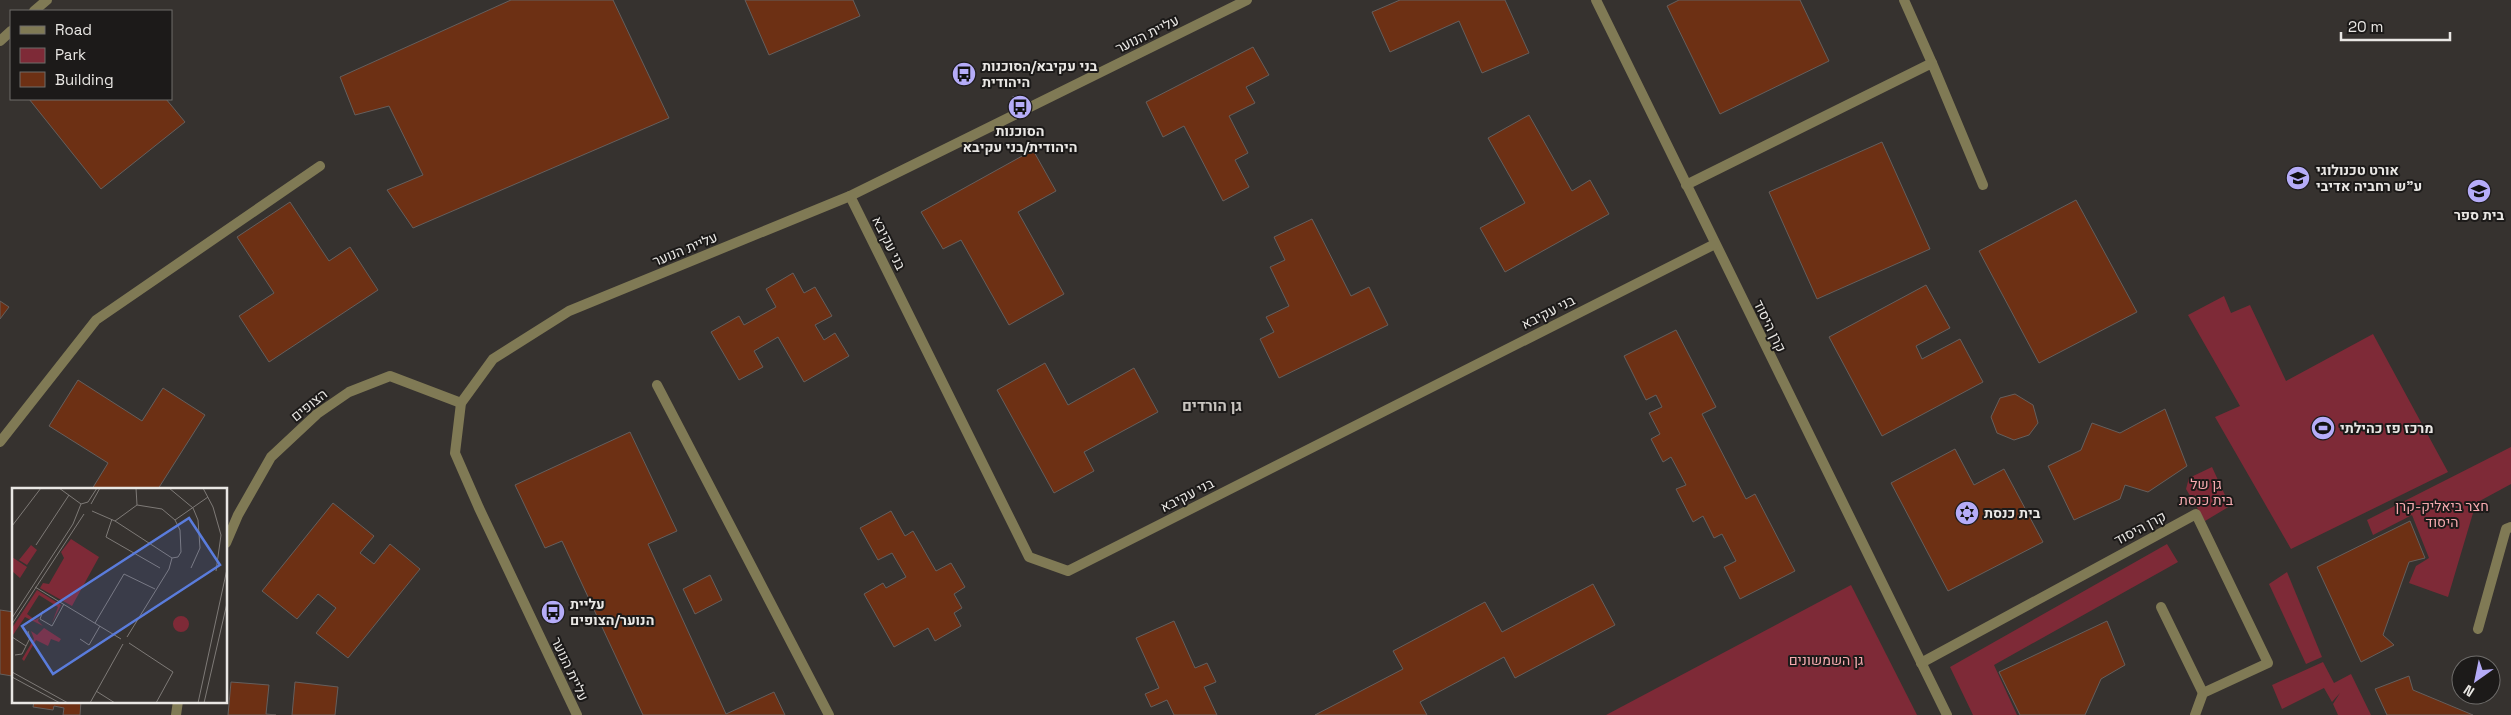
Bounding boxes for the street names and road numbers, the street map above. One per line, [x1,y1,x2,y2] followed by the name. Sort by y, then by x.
[1112,11,1182,57] street label: עליית הנוער
[868,213,910,273] street label: בני עקיבא
[650,228,720,270] street label: עליית הנוער
[1518,291,1578,333] street label: בני עקיבא
[1750,297,1790,355] street label: קרן היסוד
[287,385,331,425] street label: הצופים
[1157,474,1217,516] street label: בני עקיבא
[2111,507,2169,549] street label: קרן היסוד
[547,634,593,704] street label: עליית הנוער

